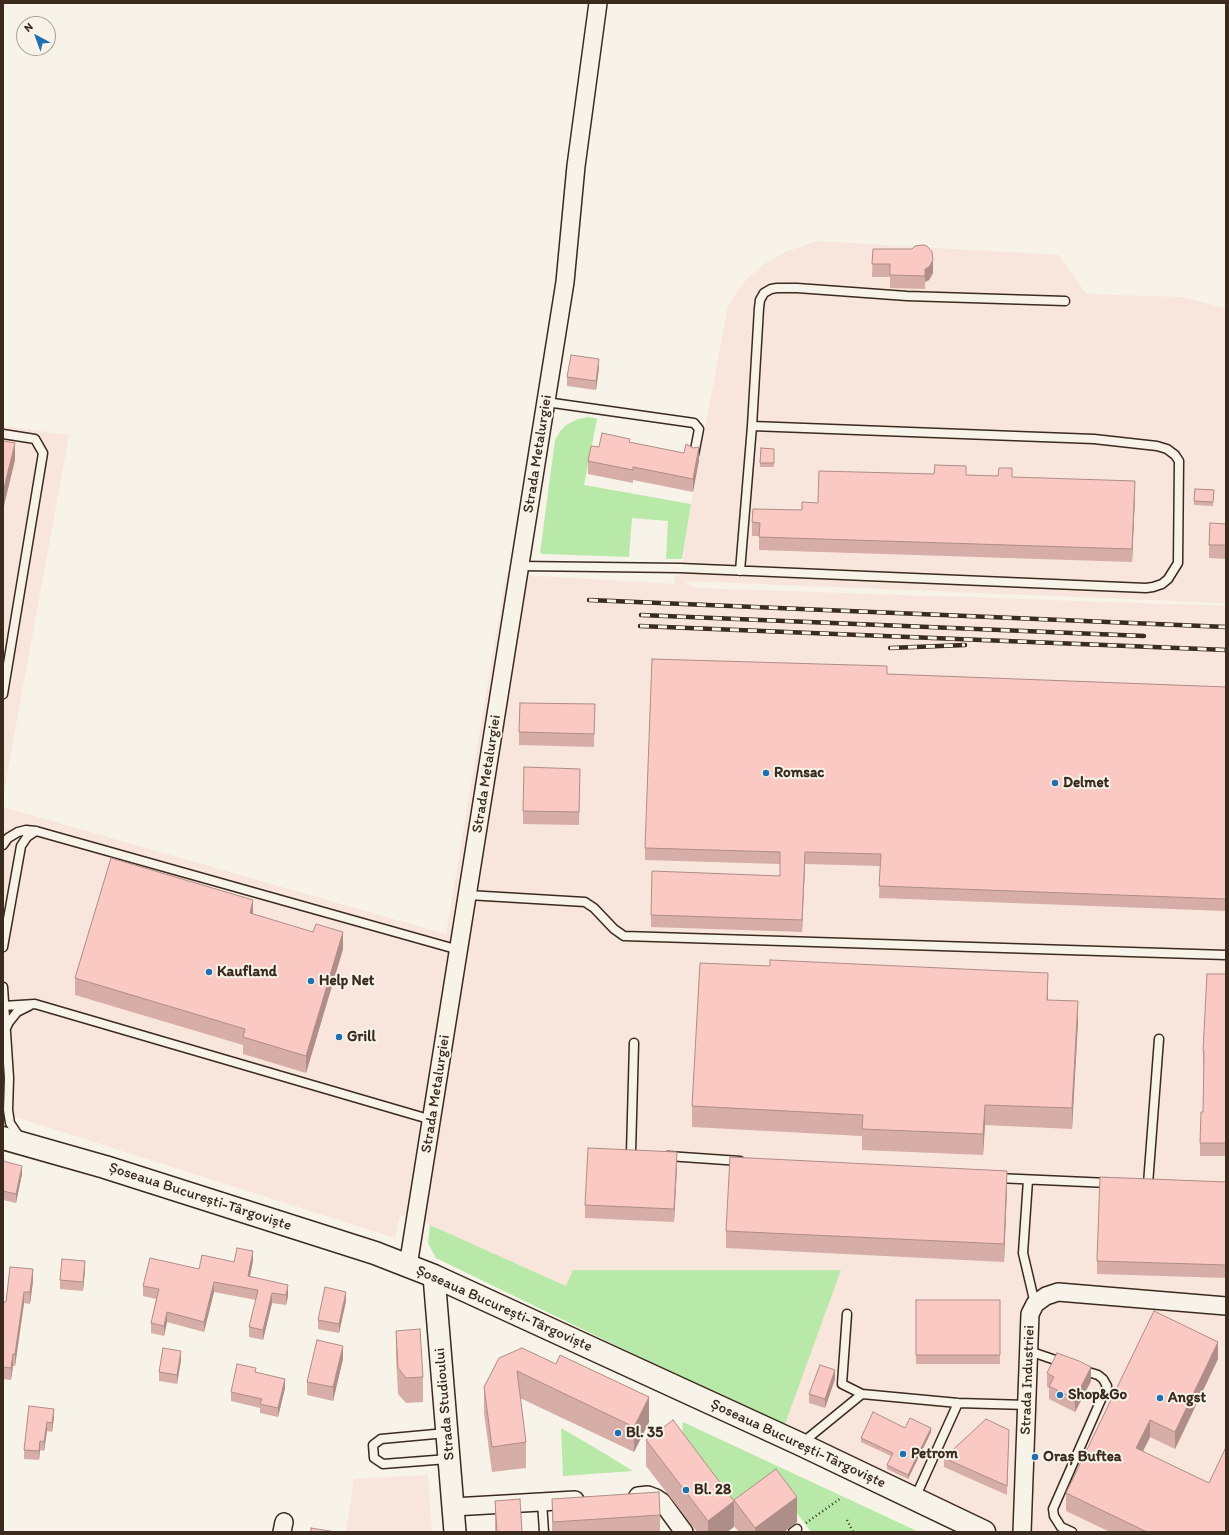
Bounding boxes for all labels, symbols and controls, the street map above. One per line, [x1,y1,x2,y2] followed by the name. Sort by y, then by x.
[16,16,56,56] north arrow
[21,20,36,35] text: N
[520,394,556,514] street label: Strada Metalurgiei
[469,714,505,834] street label: Strada Metalurgiei
[774,764,824,782] place label: Romsac
[761,768,771,778] marker: Romsac
[1063,774,1109,792] place label: Delmet
[1050,778,1060,788] marker: Delmet
[217,963,277,981] place label: Kaufland
[204,967,214,977] marker: Kaufland
[319,972,374,990] place label: Help Net
[306,976,316,986] marker: Help Net
[347,1028,376,1046] place label: Grill
[334,1032,344,1042] marker: Grill
[418,1034,454,1154] street label: Strada Metalurgiei
[106,1159,294,1235] street label: Șoseaua București-Târgoviște
[413,1262,595,1356] street label: Șoseaua București-Târgoviște
[1017,1325,1039,1435] street label: Strada Industriei
[431,1347,459,1461] street label: Strada Studioului
[1068,1386,1127,1404] place label: Shop&Go
[1168,1389,1206,1407] place label: Angst
[1055,1390,1065,1400] marker: Shop&Go
[1155,1393,1165,1403] marker: Angst
[708,1395,888,1493] street label: Șoseaua București-Târgoviște
[626,1424,663,1442] place label: Bl. 35
[613,1428,623,1438] marker: Bl. 35
[911,1445,958,1463] place label: Petrom
[1043,1448,1122,1466] place label: Oraș Buftea
[898,1449,908,1459] marker: Petrom
[1030,1452,1040,1462] marker: Oraș Buftea
[694,1481,731,1499] place label: Bl. 28
[681,1485,691,1495] marker: Bl. 28

